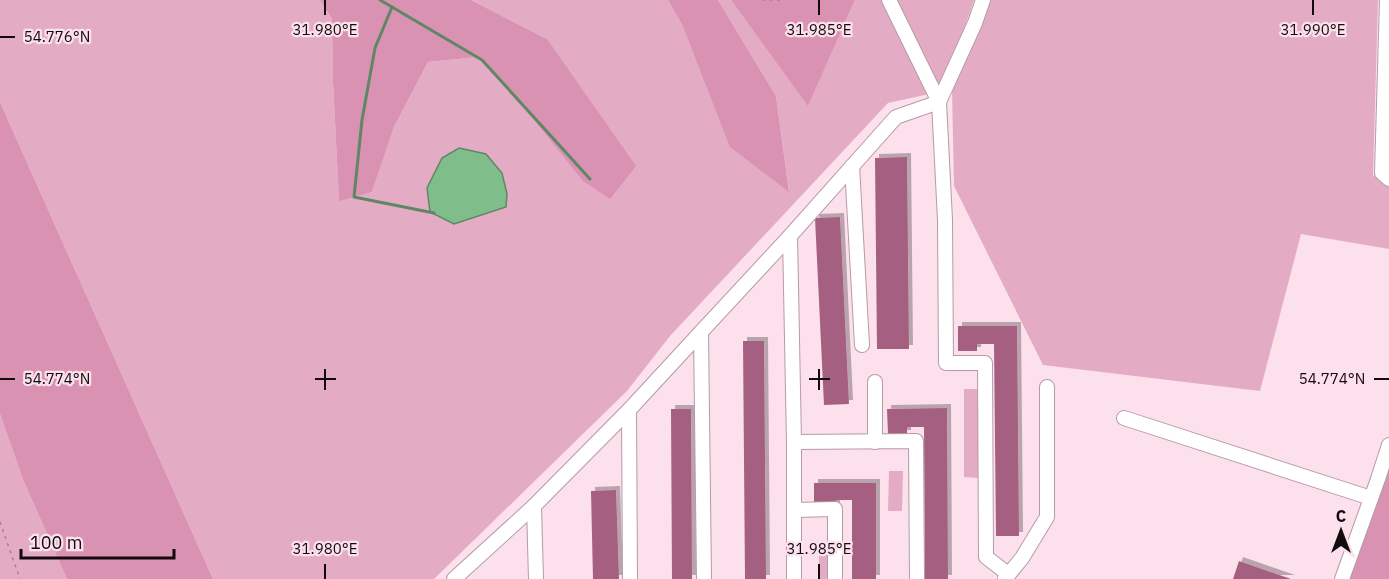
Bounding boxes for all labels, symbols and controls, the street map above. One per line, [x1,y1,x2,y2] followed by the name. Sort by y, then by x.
[293,20,357,39] text: 31.980°E
[787,20,851,39] text: 31.985°E
[1281,20,1345,39] text: 31.990°E
[24,27,90,46] text: 54.776°N
[24,369,90,388] text: 54.774°N
[1299,369,1365,388] text: 54.774°N
[1311,501,1371,561] north arrow
[1336,506,1346,526] text: С
[21,522,174,560] scale bar
[30,531,82,554] text: 100 m
[293,539,357,558] text: 31.980°E
[787,539,851,558] text: 31.985°E

